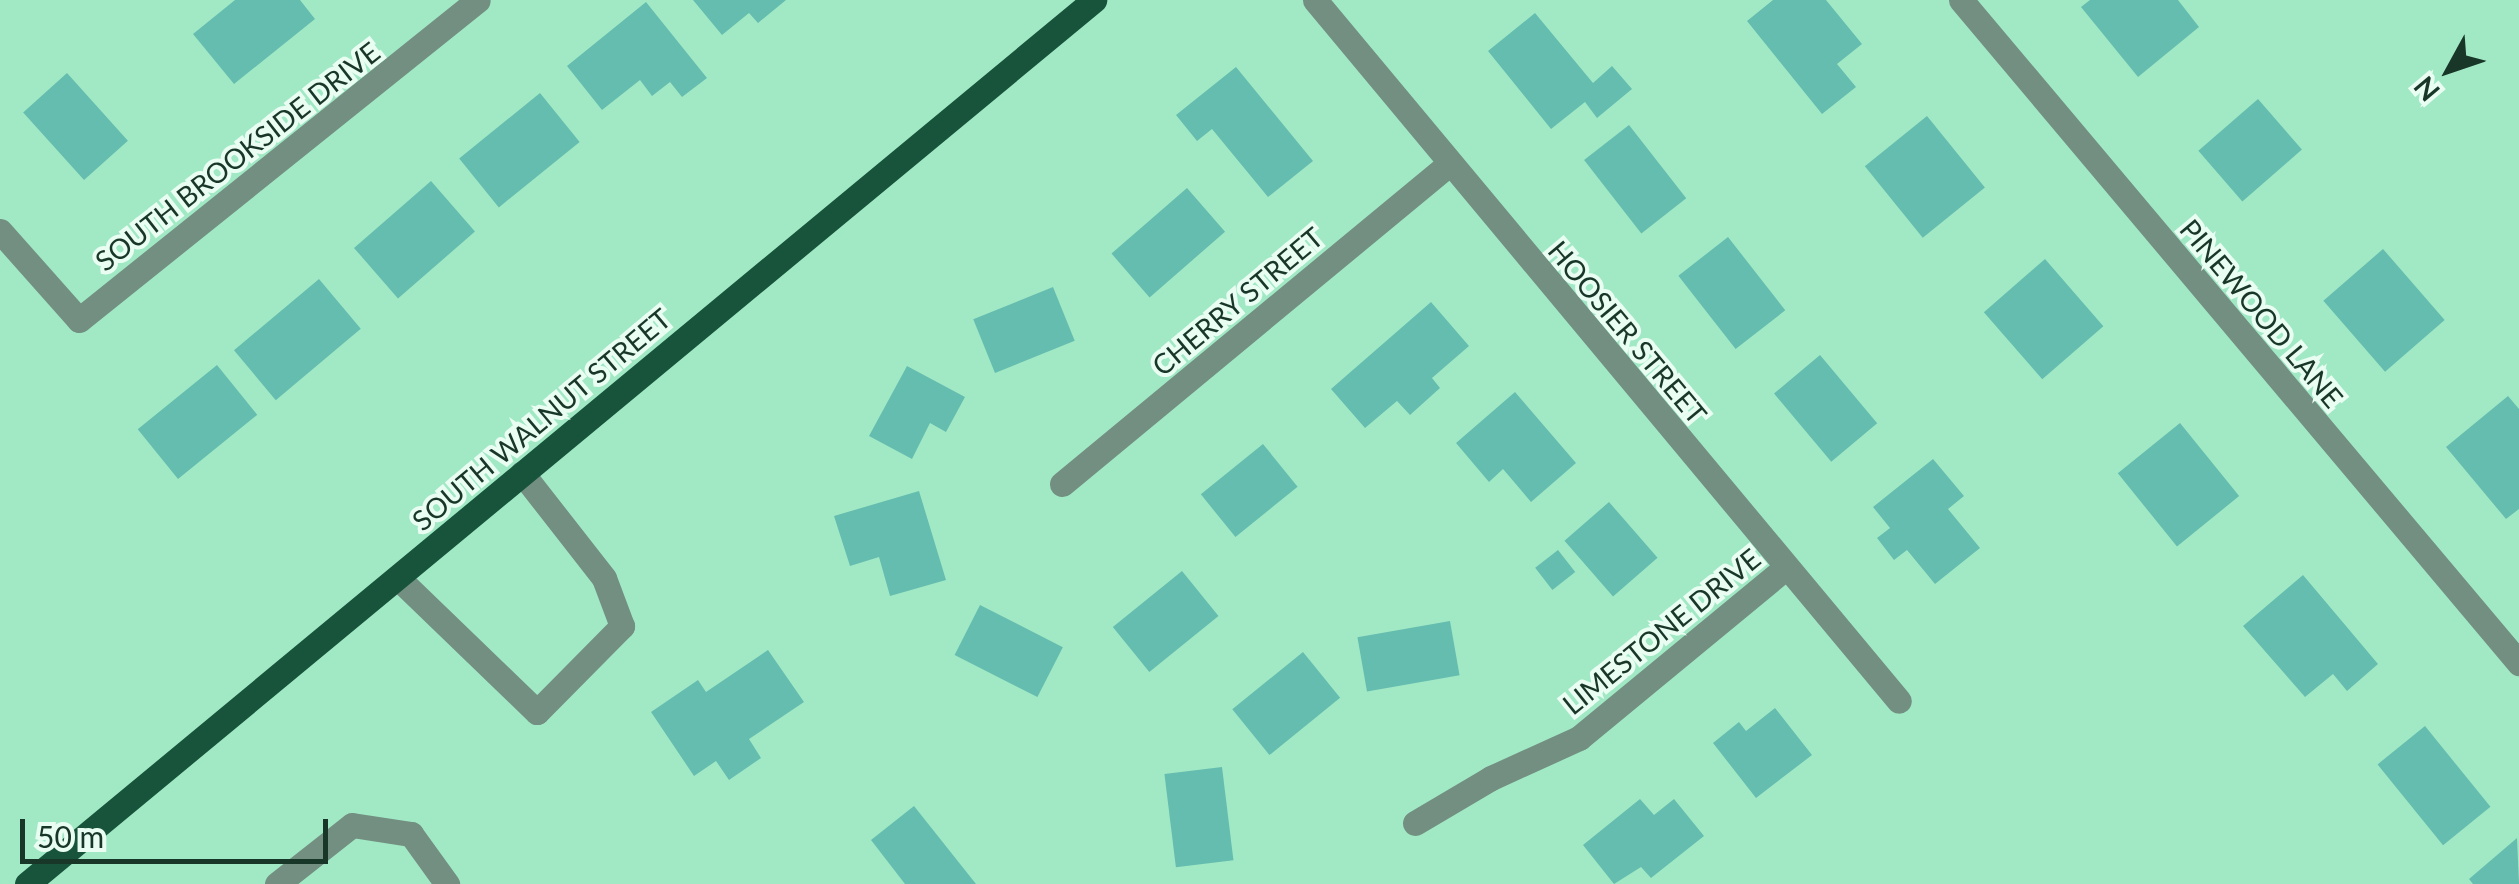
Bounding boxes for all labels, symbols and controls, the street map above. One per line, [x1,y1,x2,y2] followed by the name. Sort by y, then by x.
[2399,20,2499,120] north arrow
[88,35,386,277] street label: SOUTH BROOKSIDE DRIVE
[2406,70,2446,108] text: N
[2174,212,2350,414] street label: PINEWOOD LANE
[1144,220,1330,382] street label: CHERRY STREET
[1542,234,1714,430] street label: HOOSIER STREET
[404,301,678,537] street label: SOUTH WALNUT STREET
[1556,541,1766,721] street label: LIMESTONE DRIVE
[25,799,332,861] scale bar
[37,818,104,854] text: 50 m

